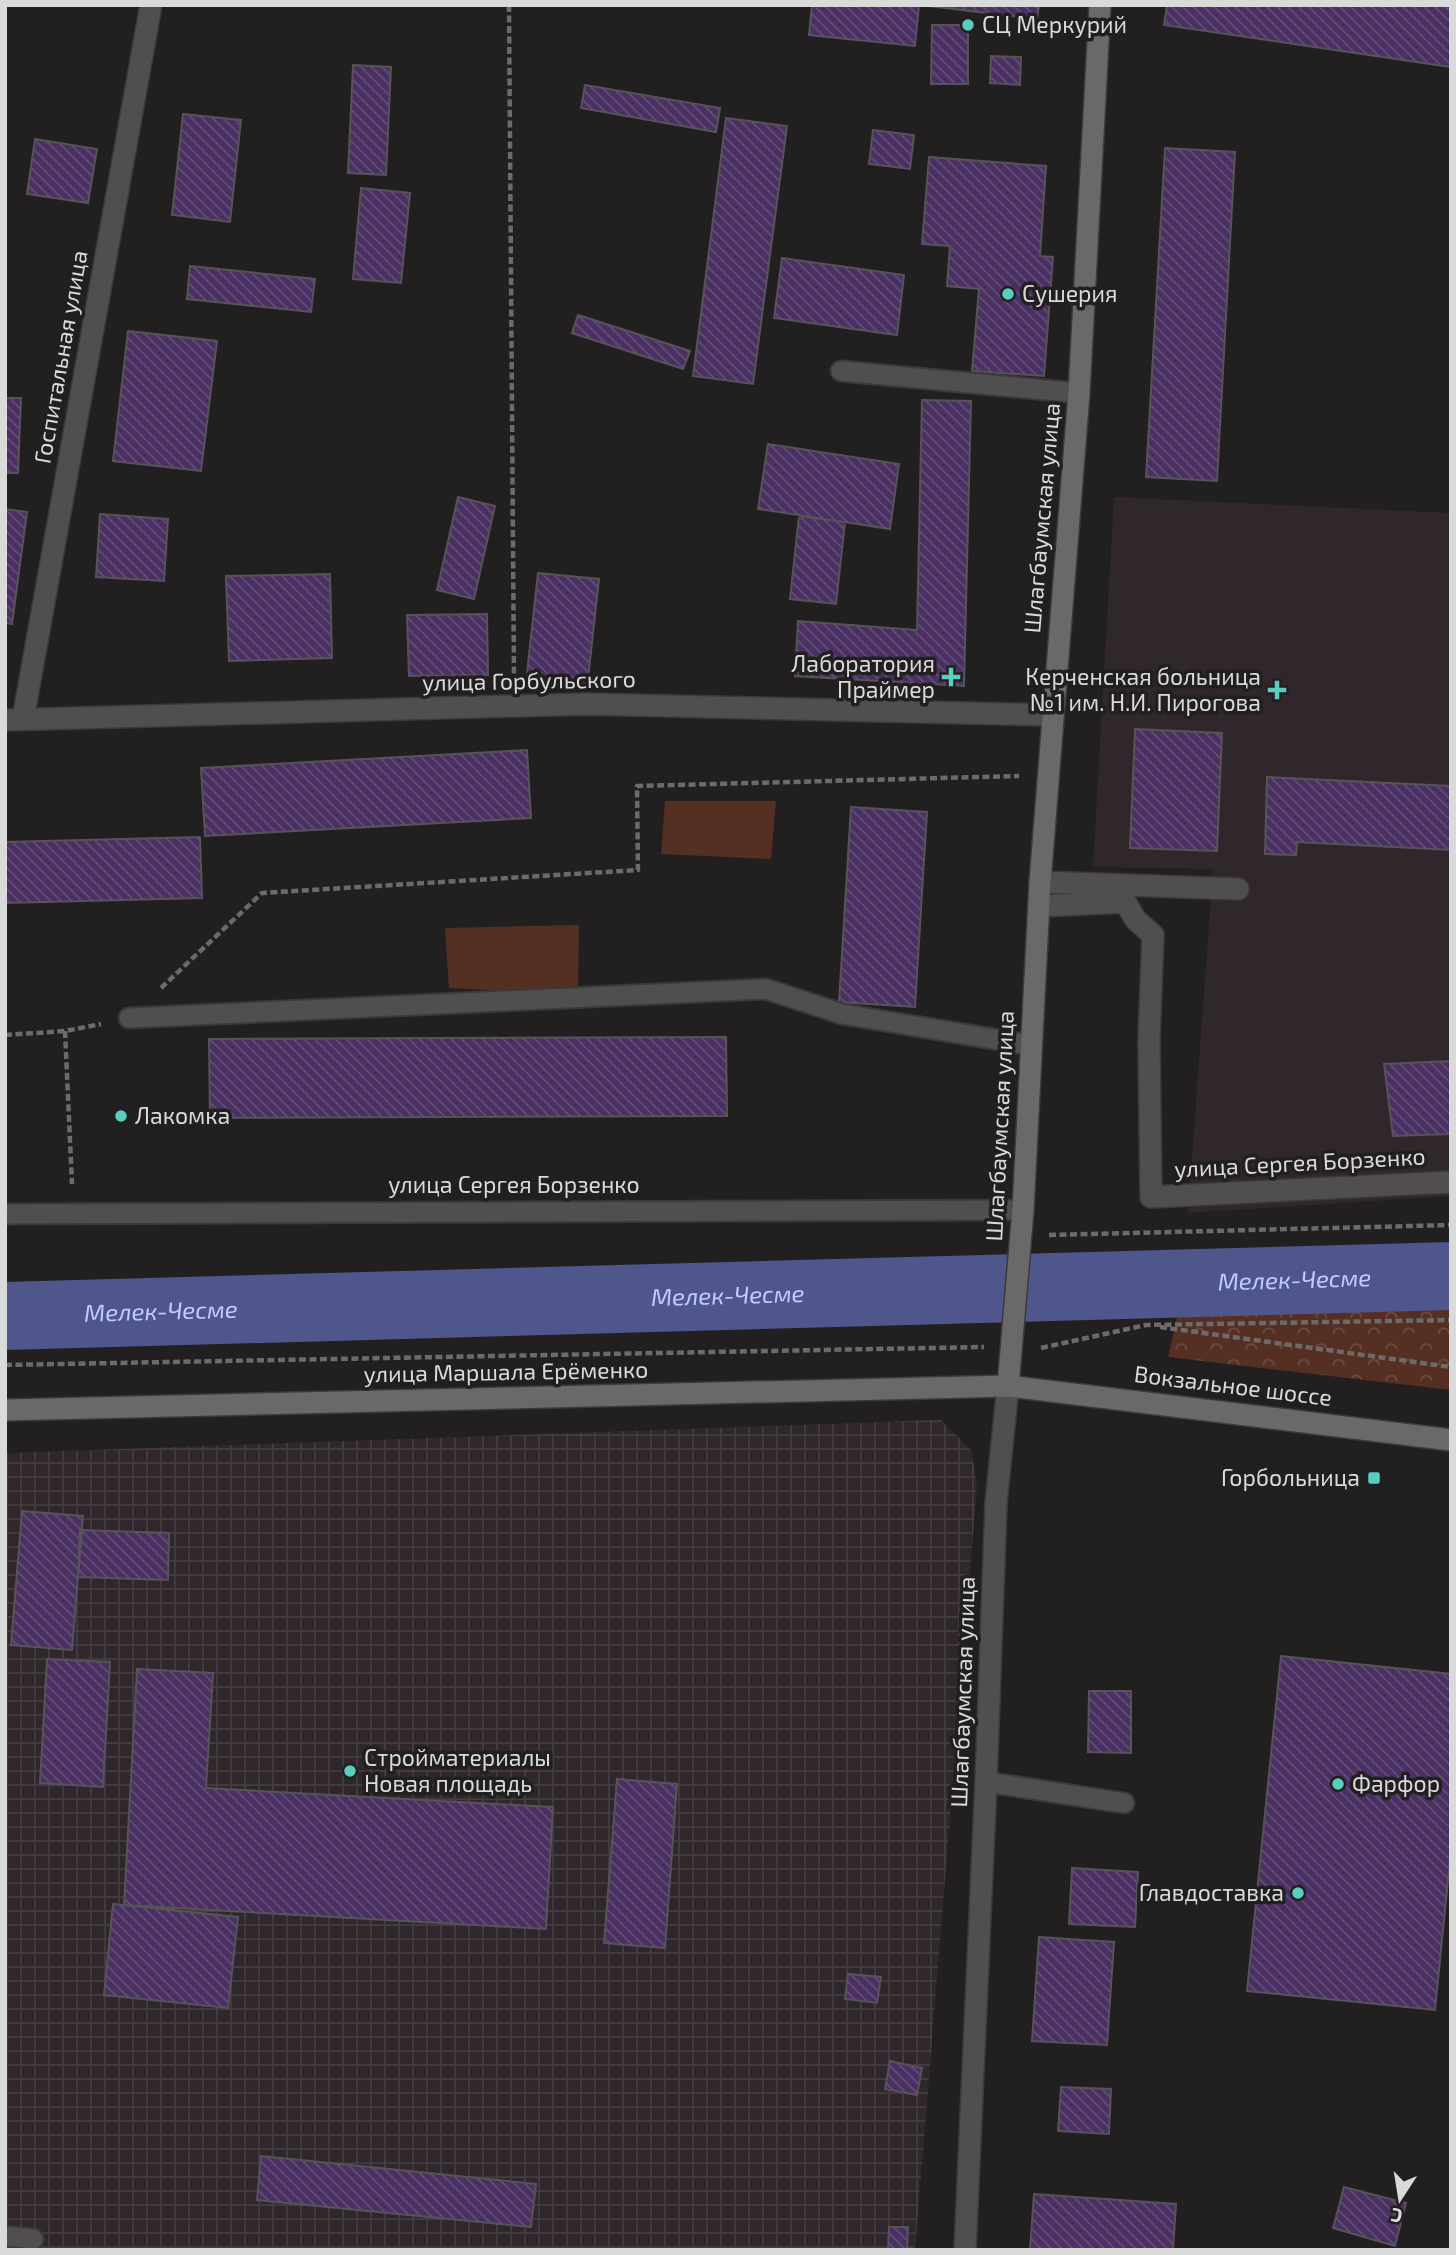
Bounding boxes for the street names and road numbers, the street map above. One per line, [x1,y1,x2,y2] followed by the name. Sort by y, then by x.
[27,248,94,466] street label: Госпитальная улица
[1017,402,1066,634] street label: Шлагбаумская улица
[422,664,636,697] street label: улица Горбульского
[979,1010,1020,1242] street label: Шлагбаумская улица
[1174,1141,1426,1184] street label: улица Сергея Борзенко
[388,1170,640,1199] street label: улица Сергея Борзенко
[363,1355,649,1388] street label: улица Маршала Ерёменко
[1133,1359,1334,1411] street label: Вокзальное шоссе
[944,1576,981,1808] street label: Шлагбаумская улица

